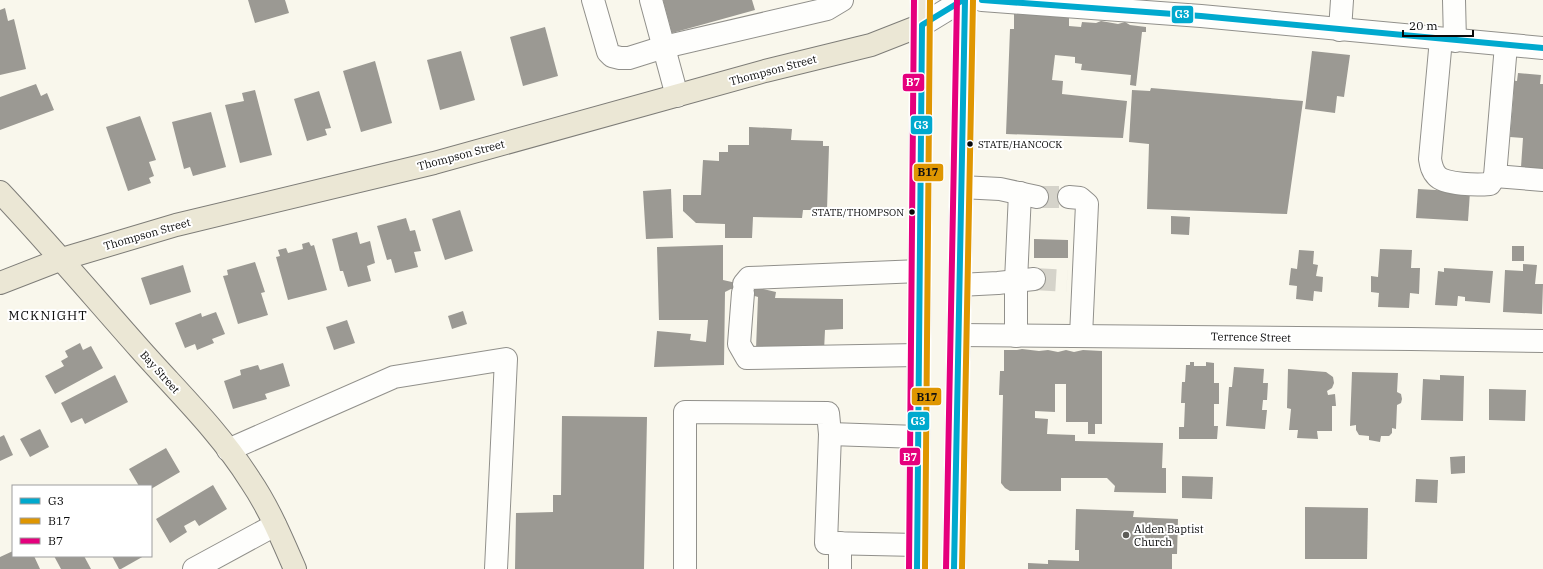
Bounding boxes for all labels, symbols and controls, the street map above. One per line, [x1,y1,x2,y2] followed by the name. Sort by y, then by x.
[1171,5,1194,24] line badge: G3
[1174,7,1190,21] text: G3
[1403,12,1473,38] scale bar
[1409,18,1438,33] text: 20 m
[728,52,818,88] street label: Thompson Street
[902,73,925,92] line badge: B7
[906,75,920,89] text: B7
[910,115,933,135] line badge: G3
[913,118,929,132] text: G3
[416,137,506,173] street label: Thompson Street
[978,138,1062,151] place label: STATE/HANCOCK
[965,139,975,149] marker: STATE/HANCOCK
[913,163,944,182] line badge: B17
[918,165,938,179] text: B17
[812,206,904,219] place label: STATE/THOMPSON
[907,207,917,217] marker: STATE/THOMPSON
[102,215,192,253] street label: Thompson Street
[8,307,88,324] district label: MCKNIGHT
[1211,329,1291,345] street label: Terrence Street
[137,348,183,396] street label: Bay Street
[911,387,942,406] line badge: B17
[917,390,937,404] text: B17
[907,411,930,431] line badge: G3
[910,414,926,428] text: G3
[899,447,921,466] line badge: B7
[903,450,917,464] text: B7
[12,485,152,557] legend
[48,493,64,508] text: G3
[48,513,70,528] text: B17
[1134,522,1204,549] place label: Alden Baptist Church
[1121,530,1131,540] marker: Alden Baptist Church
[48,533,63,548] text: B7

